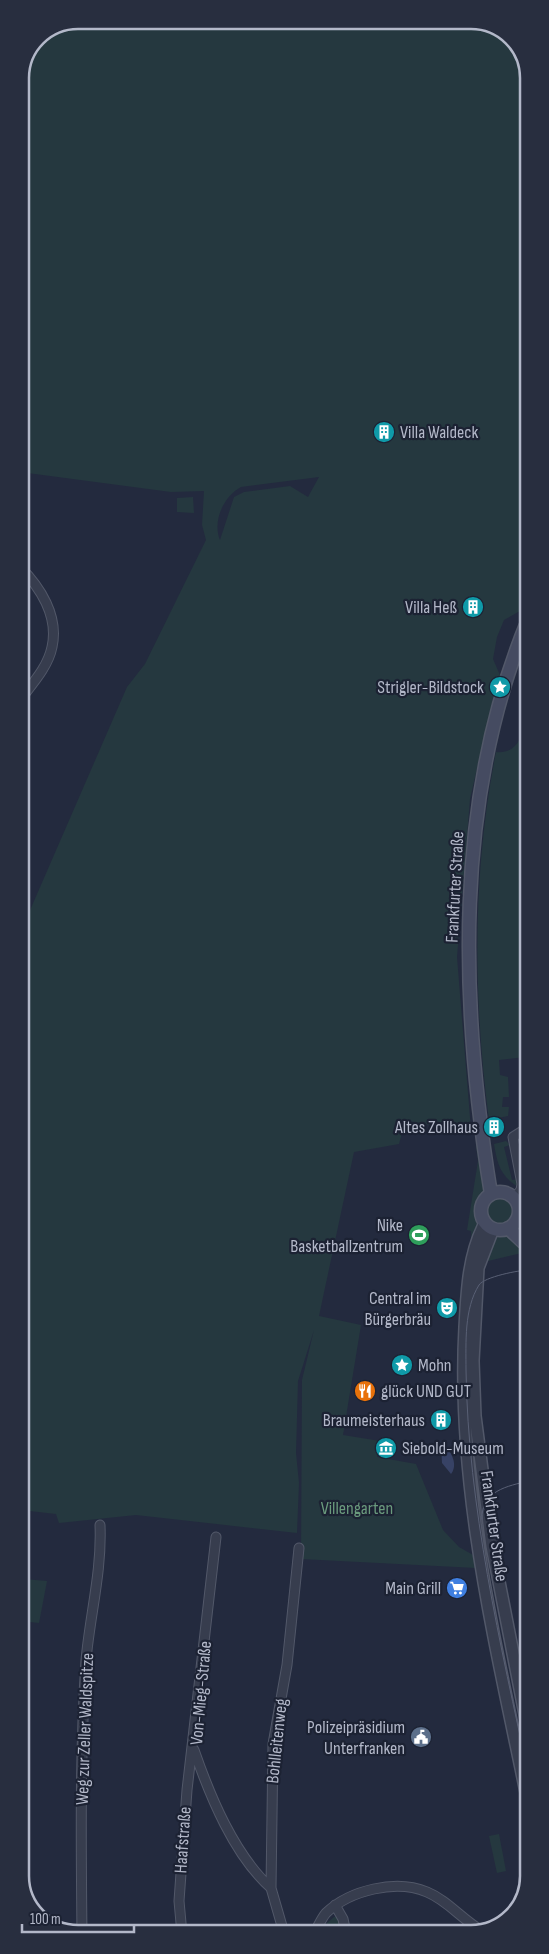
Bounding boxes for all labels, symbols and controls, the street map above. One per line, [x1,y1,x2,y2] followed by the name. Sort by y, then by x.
[372,420,396,444] building icon: Villa Waldeck
[400,422,478,443] place label: Villa Waldeck
[461,595,485,619] building icon: Villa Heß
[405,597,457,618] place label: Villa Heß
[488,675,512,699] place icon: Strigler-Bildstock
[377,677,484,698] place label: Strigler-Bildstock
[442,831,468,943] street label: Frankfurter Straße
[482,1115,506,1139] building icon: Altes Zollhaus
[394,1117,478,1138] place label: Altes Zollhaus
[290,1215,403,1257] place label: Nike Basketballzentrum
[407,1223,431,1247] sports icon: Nike Basketballzentrum
[364,1288,431,1330] place label: Central im Bürgerbräu
[435,1296,459,1320] theatre icon: Central im Bürgerbräu
[390,1353,414,1377] place icon: Mohn
[418,1355,452,1376] place label: Mohn
[353,1379,377,1403] restaurant icon: glück UND GUT
[381,1381,471,1402] place label: glück UND GUT
[429,1408,453,1432] building icon: Braumeisterhaus
[323,1410,425,1431] place label: Braumeisterhaus
[374,1436,398,1460] museum icon: Siebold-Museum
[402,1438,504,1459] place label: Siebold-Museum
[476,1469,512,1583] street label: Frankfurter Straße
[321,1498,393,1519] park label: Villengarten
[445,1576,469,1600] supermarket icon: Main Grill
[385,1578,441,1599] place label: Main Grill
[186,1640,216,1746] street label: Von-Mieg-Straße
[72,1653,98,1805] street label: Weg zur Zeller Waldspitze
[262,1698,292,1784] street label: Bohlleitenweg
[307,1717,405,1759] place label: Polizeipräsidium Unterfranken
[409,1725,433,1749] public building icon: Polizeipräsidium Unterfranken
[170,1806,196,1874] street label: Haafstraße
[22,1902,135,1934] scale bar
[30,1910,61,1929] text: 100 m

